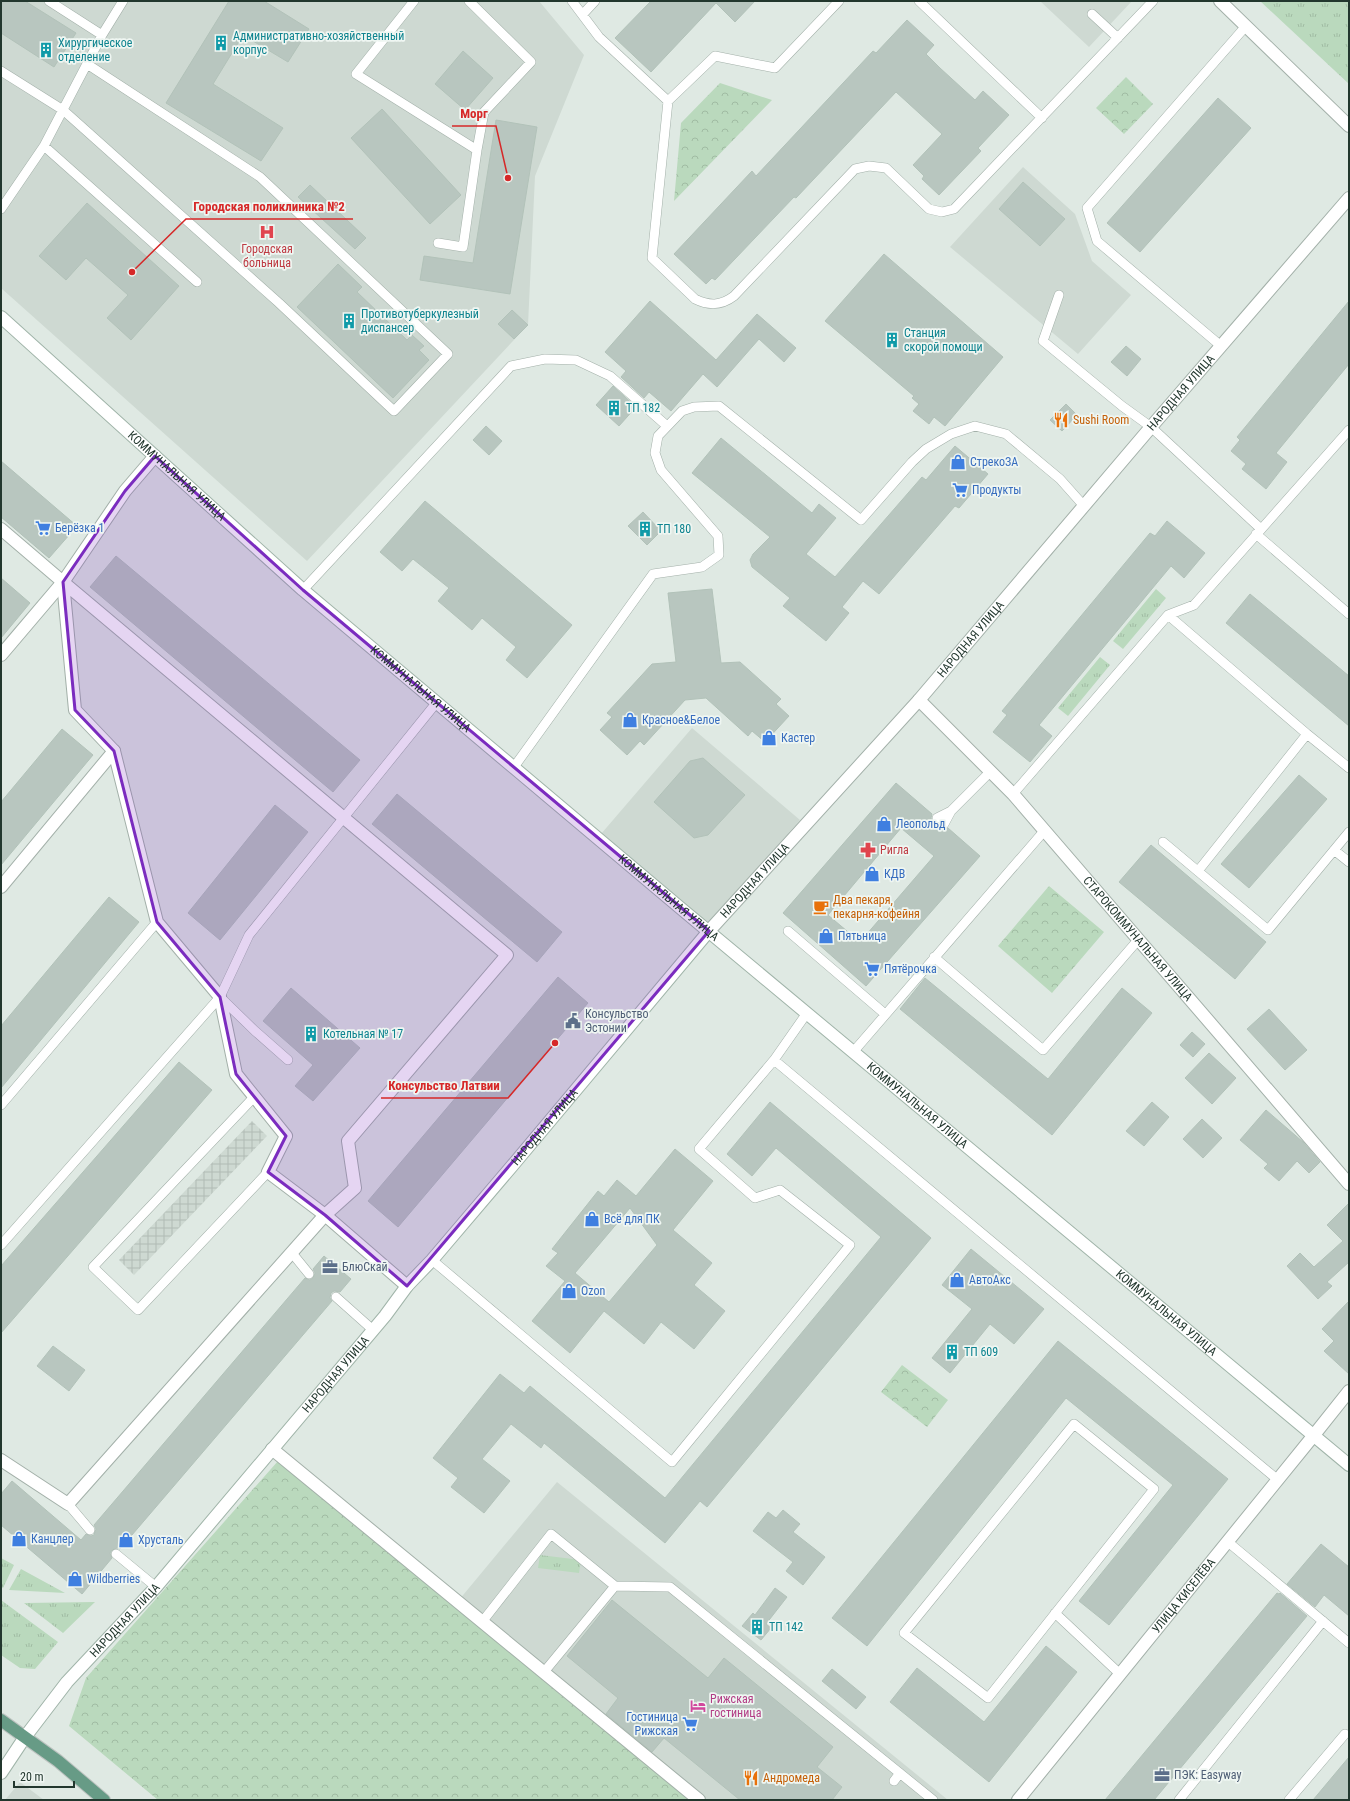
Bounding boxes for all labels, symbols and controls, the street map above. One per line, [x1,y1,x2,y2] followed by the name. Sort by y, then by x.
[233,29,404,57] place label: Административно-хозяйственный корпус
[212,34,230,52] building icon: Административно-хозяйственный корпус
[58,36,133,64] place label: Хирургическое отделение
[37,41,55,59] building icon: Хирургическое отделение
[452,101,496,126] callout: Морг
[460,106,488,121] text: Морг
[186,194,353,219] callout: Городская поликлиника №2
[193,199,345,214] text: Городская поликлиника №2
[258,223,276,241] hospital icon: Городская больница
[241,242,293,270] place label: Городская больница
[361,307,479,335] place label: Противотуберкулезный диспансер
[340,312,358,330] building icon: Противотуберкулезный диспансер
[904,326,983,354] place label: Станция скорой помощи
[883,331,901,349] building icon: Станция скорой помощи
[1144,352,1217,433] street label: НАРОДНАЯ УЛИЦА
[605,399,623,417] building icon: ТП 182
[626,401,660,415] place label: ТП 182
[1052,411,1070,429] restaurant icon: Sushi Room
[1073,413,1129,427] place label: Sushi Room
[125,428,229,524] street label: КОММУНАЛЬНАЯ УЛИЦА
[949,453,967,471] shop icon: СтрекоЗА
[970,455,1018,469] place label: СтрекоЗА
[951,481,969,499] supermarket icon: Продукты
[972,483,1021,497] place label: Продукты
[34,519,52,537] supermarket icon: Берёзка 1
[636,520,654,538] building icon: ТП 180
[55,521,104,535] place label: Берёзка 1
[657,522,691,536] place label: ТП 180
[934,598,1007,680] street label: НАРОДНАЯ УЛИЦА
[368,643,474,735] street label: КОММУНАЛЬНАЯ УЛИЦА
[621,711,639,729] shop icon: Красное&Белое
[642,713,720,727] place label: Красное&Белое
[760,729,778,747] shop icon: Кастер
[781,731,815,745] place label: Кастер
[875,815,893,833] shop icon: Леопольд
[896,817,946,831] place label: Леопольд
[717,840,792,921] street label: НАРОДНАЯ УЛИЦА
[859,841,877,859] pharmacy icon: Ригла
[880,843,909,857] place label: Ригла
[615,852,722,944] street label: КОММУНАЛЬНАЯ УЛИЦА
[863,865,881,883] shop icon: КДВ
[884,867,905,881] place label: КДВ
[1080,874,1195,1004] street label: СТАРОКОММУНАЛЬНАЯ УЛИЦА
[833,893,920,921] place label: Два пекаря, пекарня-кофейня
[812,898,830,916] cafe icon: Два пекаря, пекарня-кофейня
[817,927,835,945] shop icon: Пятьница
[838,929,887,943] place label: Пятьница
[863,960,881,978] supermarket icon: Пятёрочка
[884,962,937,976] place label: Пятёрочка
[585,1007,649,1035] place label: Консульство Эстонии
[564,1012,582,1030] public building icon: Консульство Эстонии
[302,1025,320,1043] building icon: Котельная № 17
[323,1027,403,1041] place label: Котельная № 17
[864,1059,971,1151] street label: КОММУНАЛЬНАЯ УЛИЦА
[381,1073,508,1098] callout: Консульство Латвии
[388,1078,500,1093] text: Консульство Латвии
[509,1086,581,1168] street label: НАРОДНАЯ УЛИЦА
[583,1210,601,1228] shop icon: Всё для ПК
[604,1212,660,1226] place label: Всё для ПК
[321,1258,339,1276] office icon: БлюСкай
[342,1260,388,1274] place label: БлюСкай
[1113,1267,1220,1359] street label: КОММУНАЛЬНАЯ УЛИЦА
[948,1271,966,1289] shop icon: АвтоАкс
[969,1273,1011,1287] place label: АвтоАкс
[560,1282,578,1300] shop icon: Ozon
[581,1284,605,1298] place label: Ozon
[299,1333,372,1416] street label: НАРОДНАЯ УЛИЦА
[943,1343,961,1361] building icon: ТП 609
[964,1345,998,1359] place label: ТП 609
[10,1530,28,1548] shop icon: Канцлер
[117,1531,135,1549] shop icon: Хрусталь
[31,1532,74,1546] place label: Канцлер
[138,1533,184,1547] place label: Хрусталь
[1149,1555,1218,1636] street label: УЛИЦА КИСЕЛЁВА
[66,1570,84,1588] shop icon: Wildberries
[87,1572,140,1586] place label: Wildberries
[87,1580,163,1660] street label: НАРОДНАЯ УЛИЦА
[748,1618,766,1636] building icon: ТП 142
[769,1620,803,1634] place label: ТП 142
[710,1692,762,1720] place label: Рижская гостиница
[689,1697,707,1715] hotel icon: Рижская гостиница
[626,1710,678,1738] place label: Гостиница Рижская
[681,1715,699,1733] supermarket icon: Гостиница Рижская
[14,1763,74,1789] scale bar
[1153,1766,1171,1784] office icon: ПЭК: Easyway
[1174,1768,1241,1782] place label: ПЭК: Easyway
[742,1769,760,1787] restaurant icon: Андромеда
[20,1770,44,1784] text: 20 m
[763,1771,820,1785] place label: Андромеда

